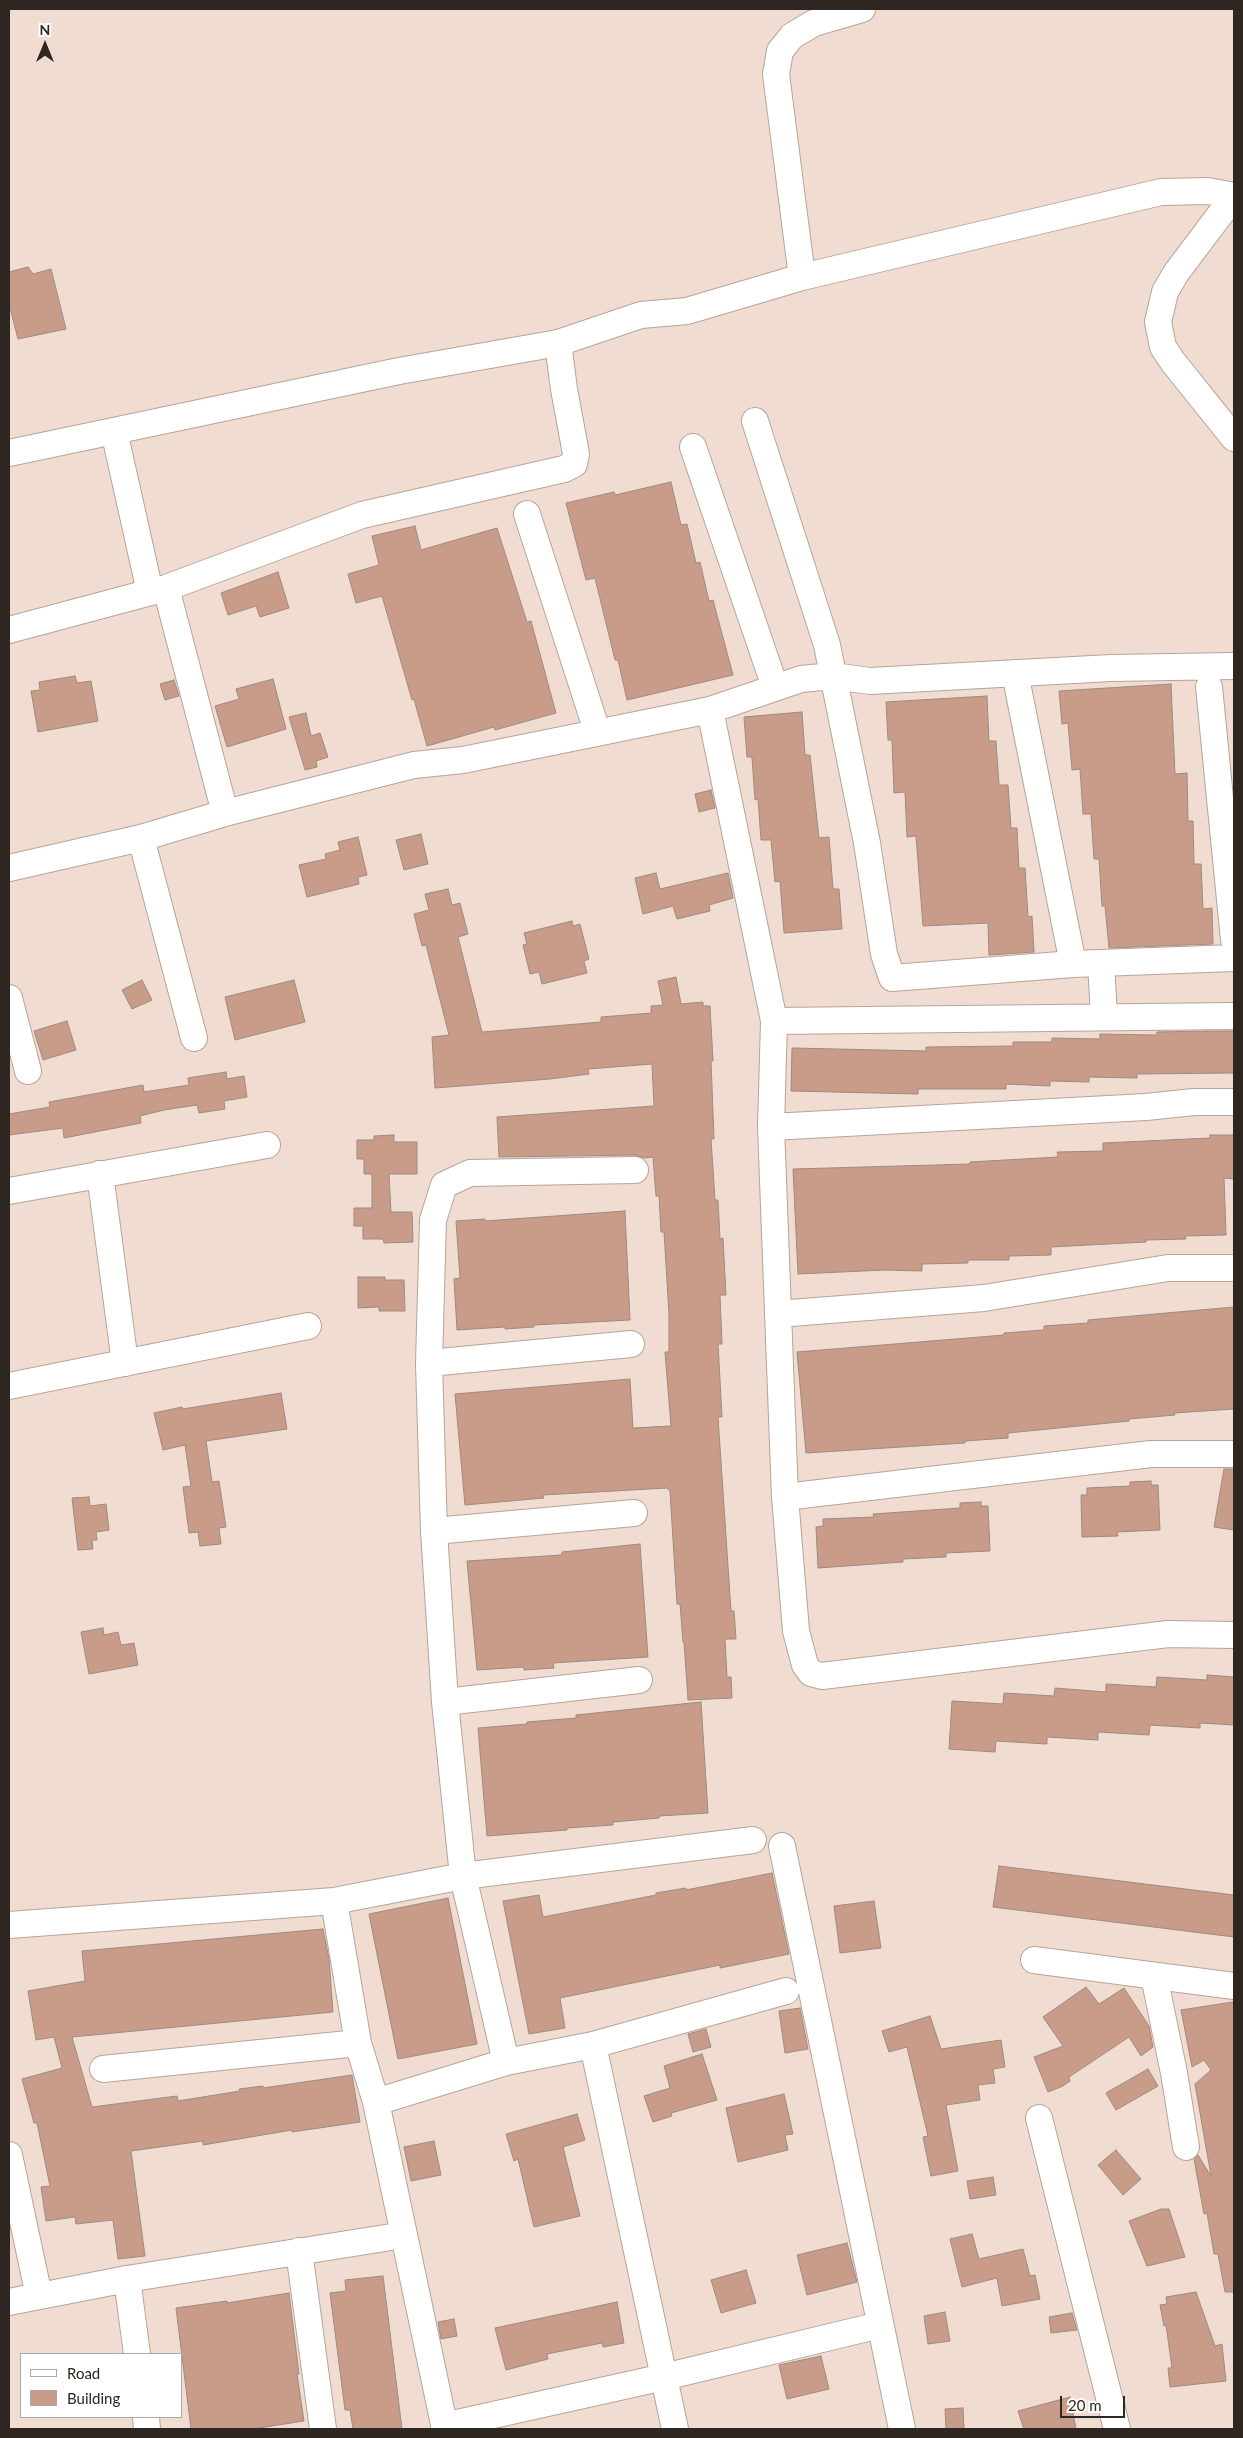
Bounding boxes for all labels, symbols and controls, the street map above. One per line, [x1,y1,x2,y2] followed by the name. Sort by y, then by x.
[20,20,70,70] north arrow
[40,21,50,38] text: N
[20,2353,182,2418] legend
[67,2364,100,2382] text: Road
[1063,2386,1128,2418] scale bar
[67,2389,120,2407] text: Building
[1068,2396,1102,2414] text: 20 m

